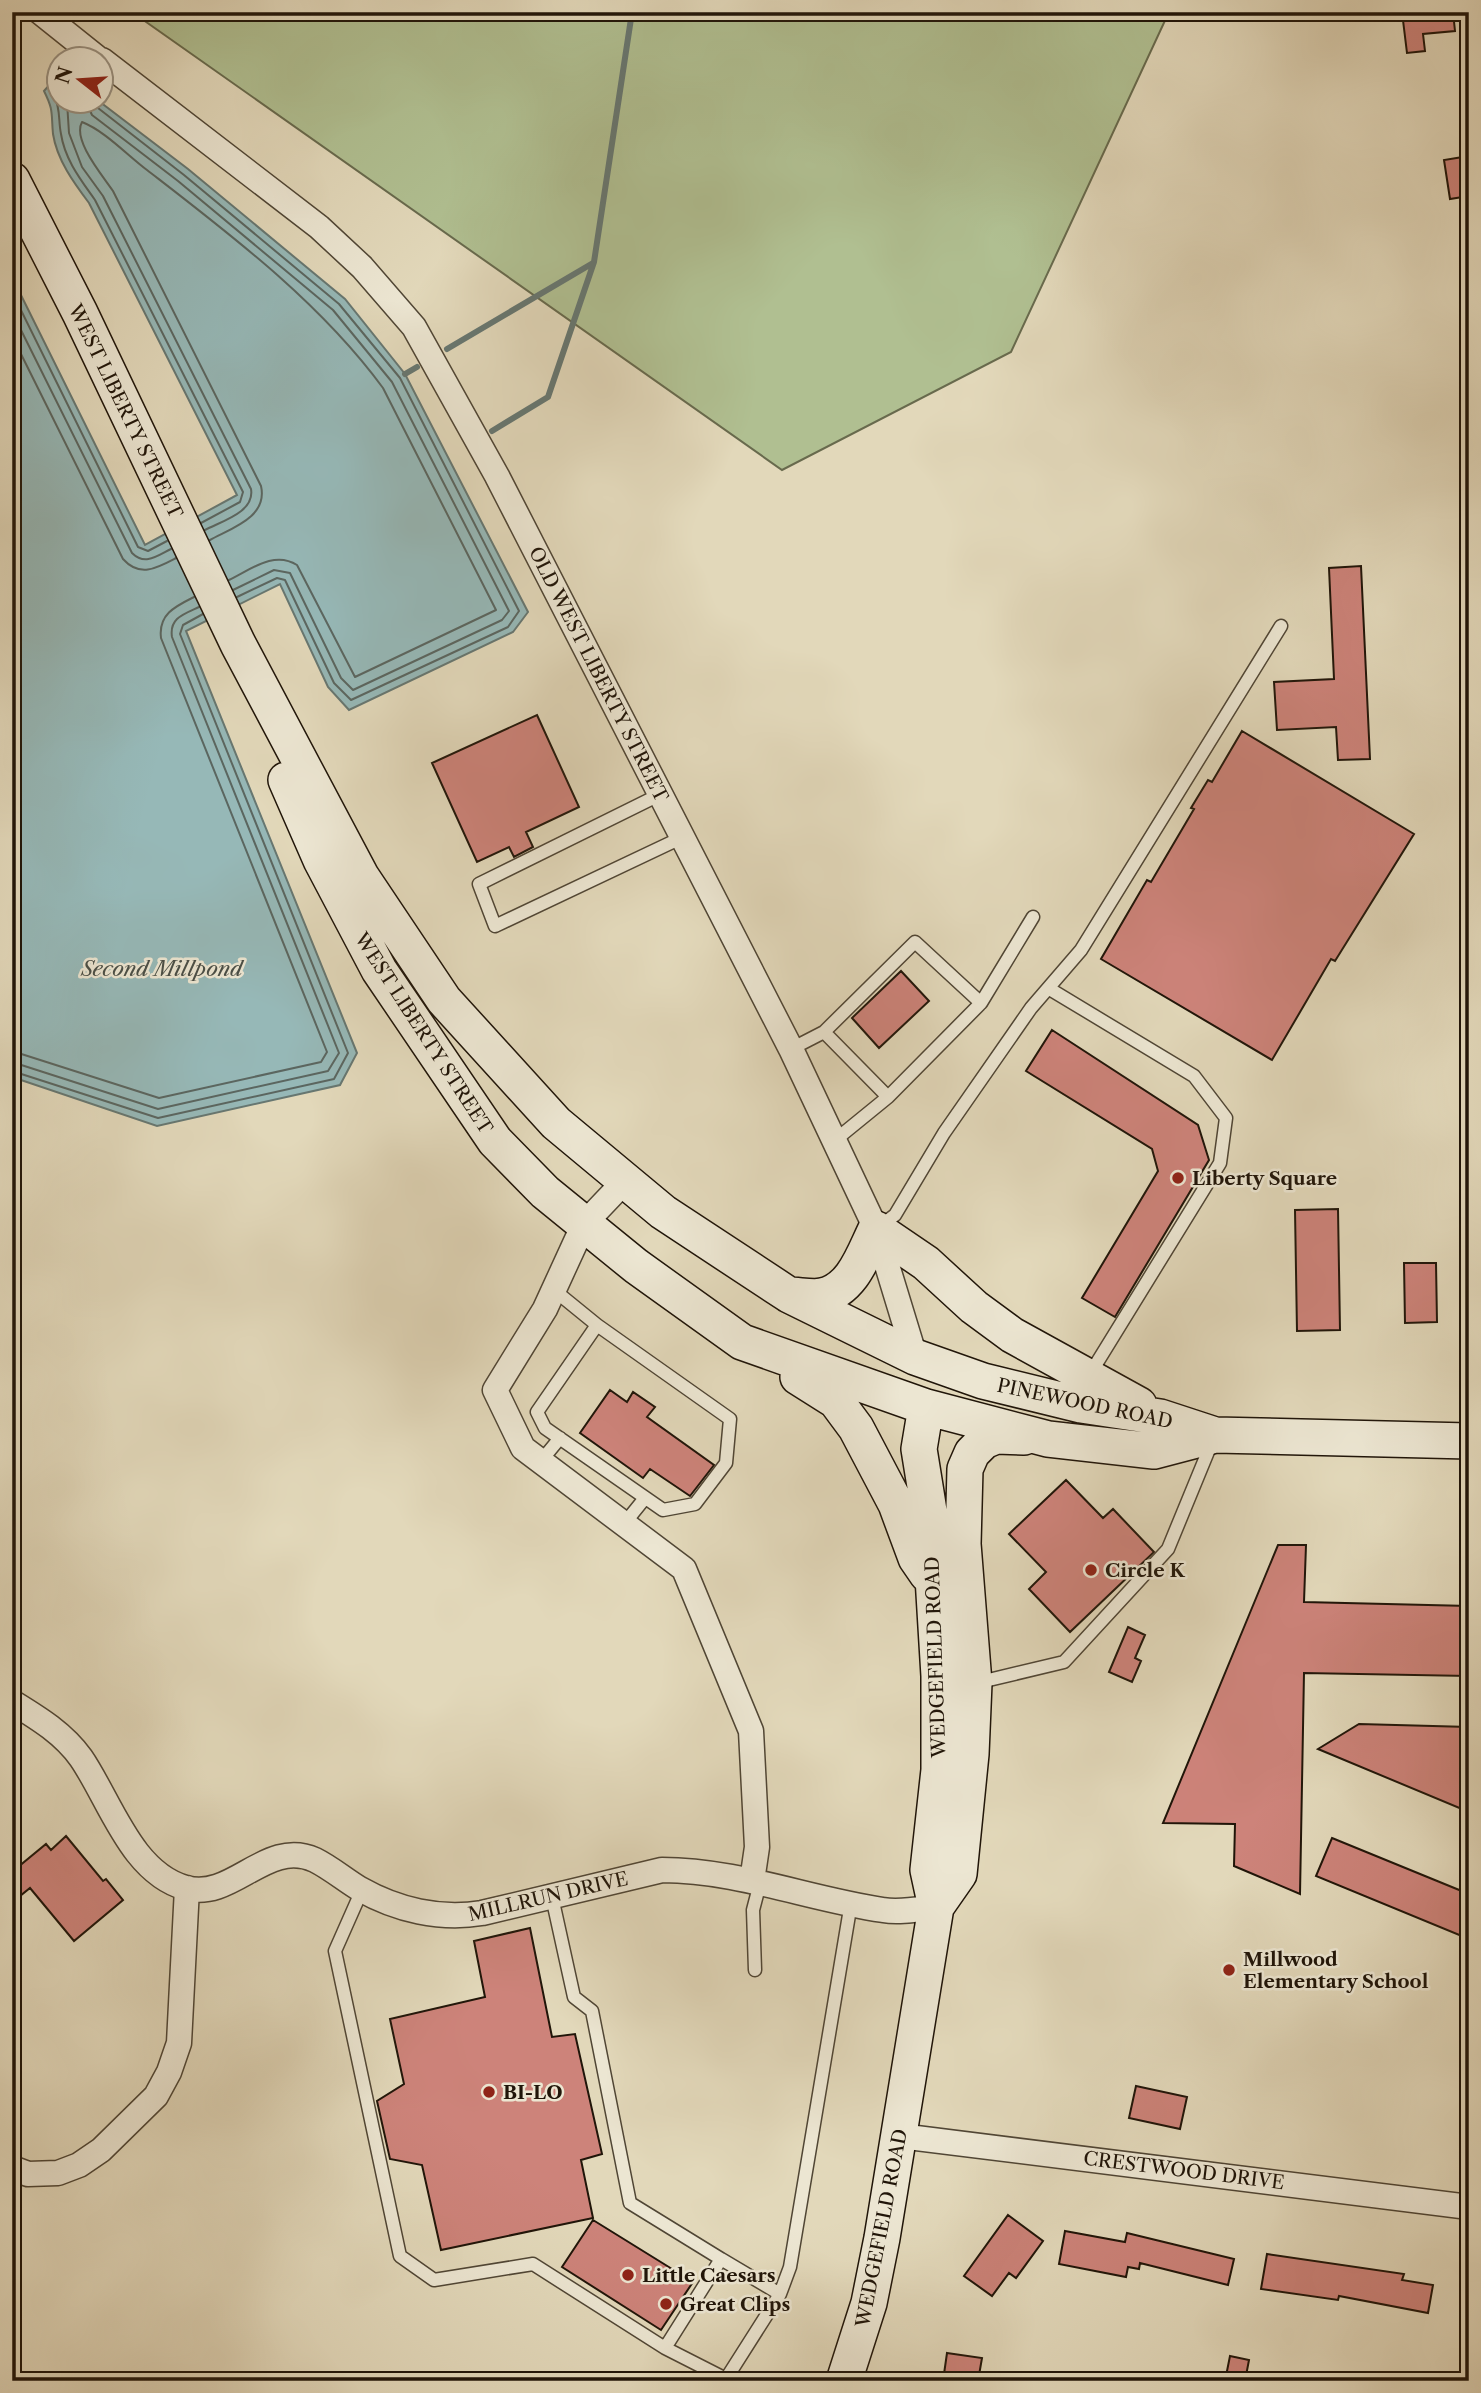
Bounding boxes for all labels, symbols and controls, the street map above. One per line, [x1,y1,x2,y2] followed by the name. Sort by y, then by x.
[46,46,116,116] north arrow
[51,64,78,86] text: N
[63,299,188,523] street label: WEST LIBERTY STREET
[524,543,673,806] street label: OLD WEST LIBERTY STREET
[349,927,498,1139] street label: WEST LIBERTY STREET
[79,956,245,981] water label: Second Millpond
[1192,1167,1337,1190] place label: Liberty Square
[1170,1170,1186,1186] marker: Liberty Square
[995,1374,1175,1433] street label: PINEWOOD ROAD
[920,1556,951,1759] street label: WEDGEFIELD ROAD
[1105,1559,1185,1582] place label: Circle K
[1083,1562,1099,1578] marker: Circle K
[466,1867,630,1926] street label: MILLRUN DRIVE
[1243,1948,1429,1993] place label: Millwood Elementary School
[1221,1962,1237,1978] marker: Millwood Elementary School
[503,2081,563,2104] place label: BI-LO
[481,2084,497,2100] marker: BI-LO
[851,2127,912,2330] street label: WEDGEFIELD ROAD
[1082,2147,1286,2194] street label: CRESTWOOD DRIVE
[642,2264,776,2287] place label: Little Caesars
[620,2267,636,2283] marker: Little Caesars
[680,2293,790,2316] place label: Great Clips
[658,2296,674,2312] marker: Great Clips

